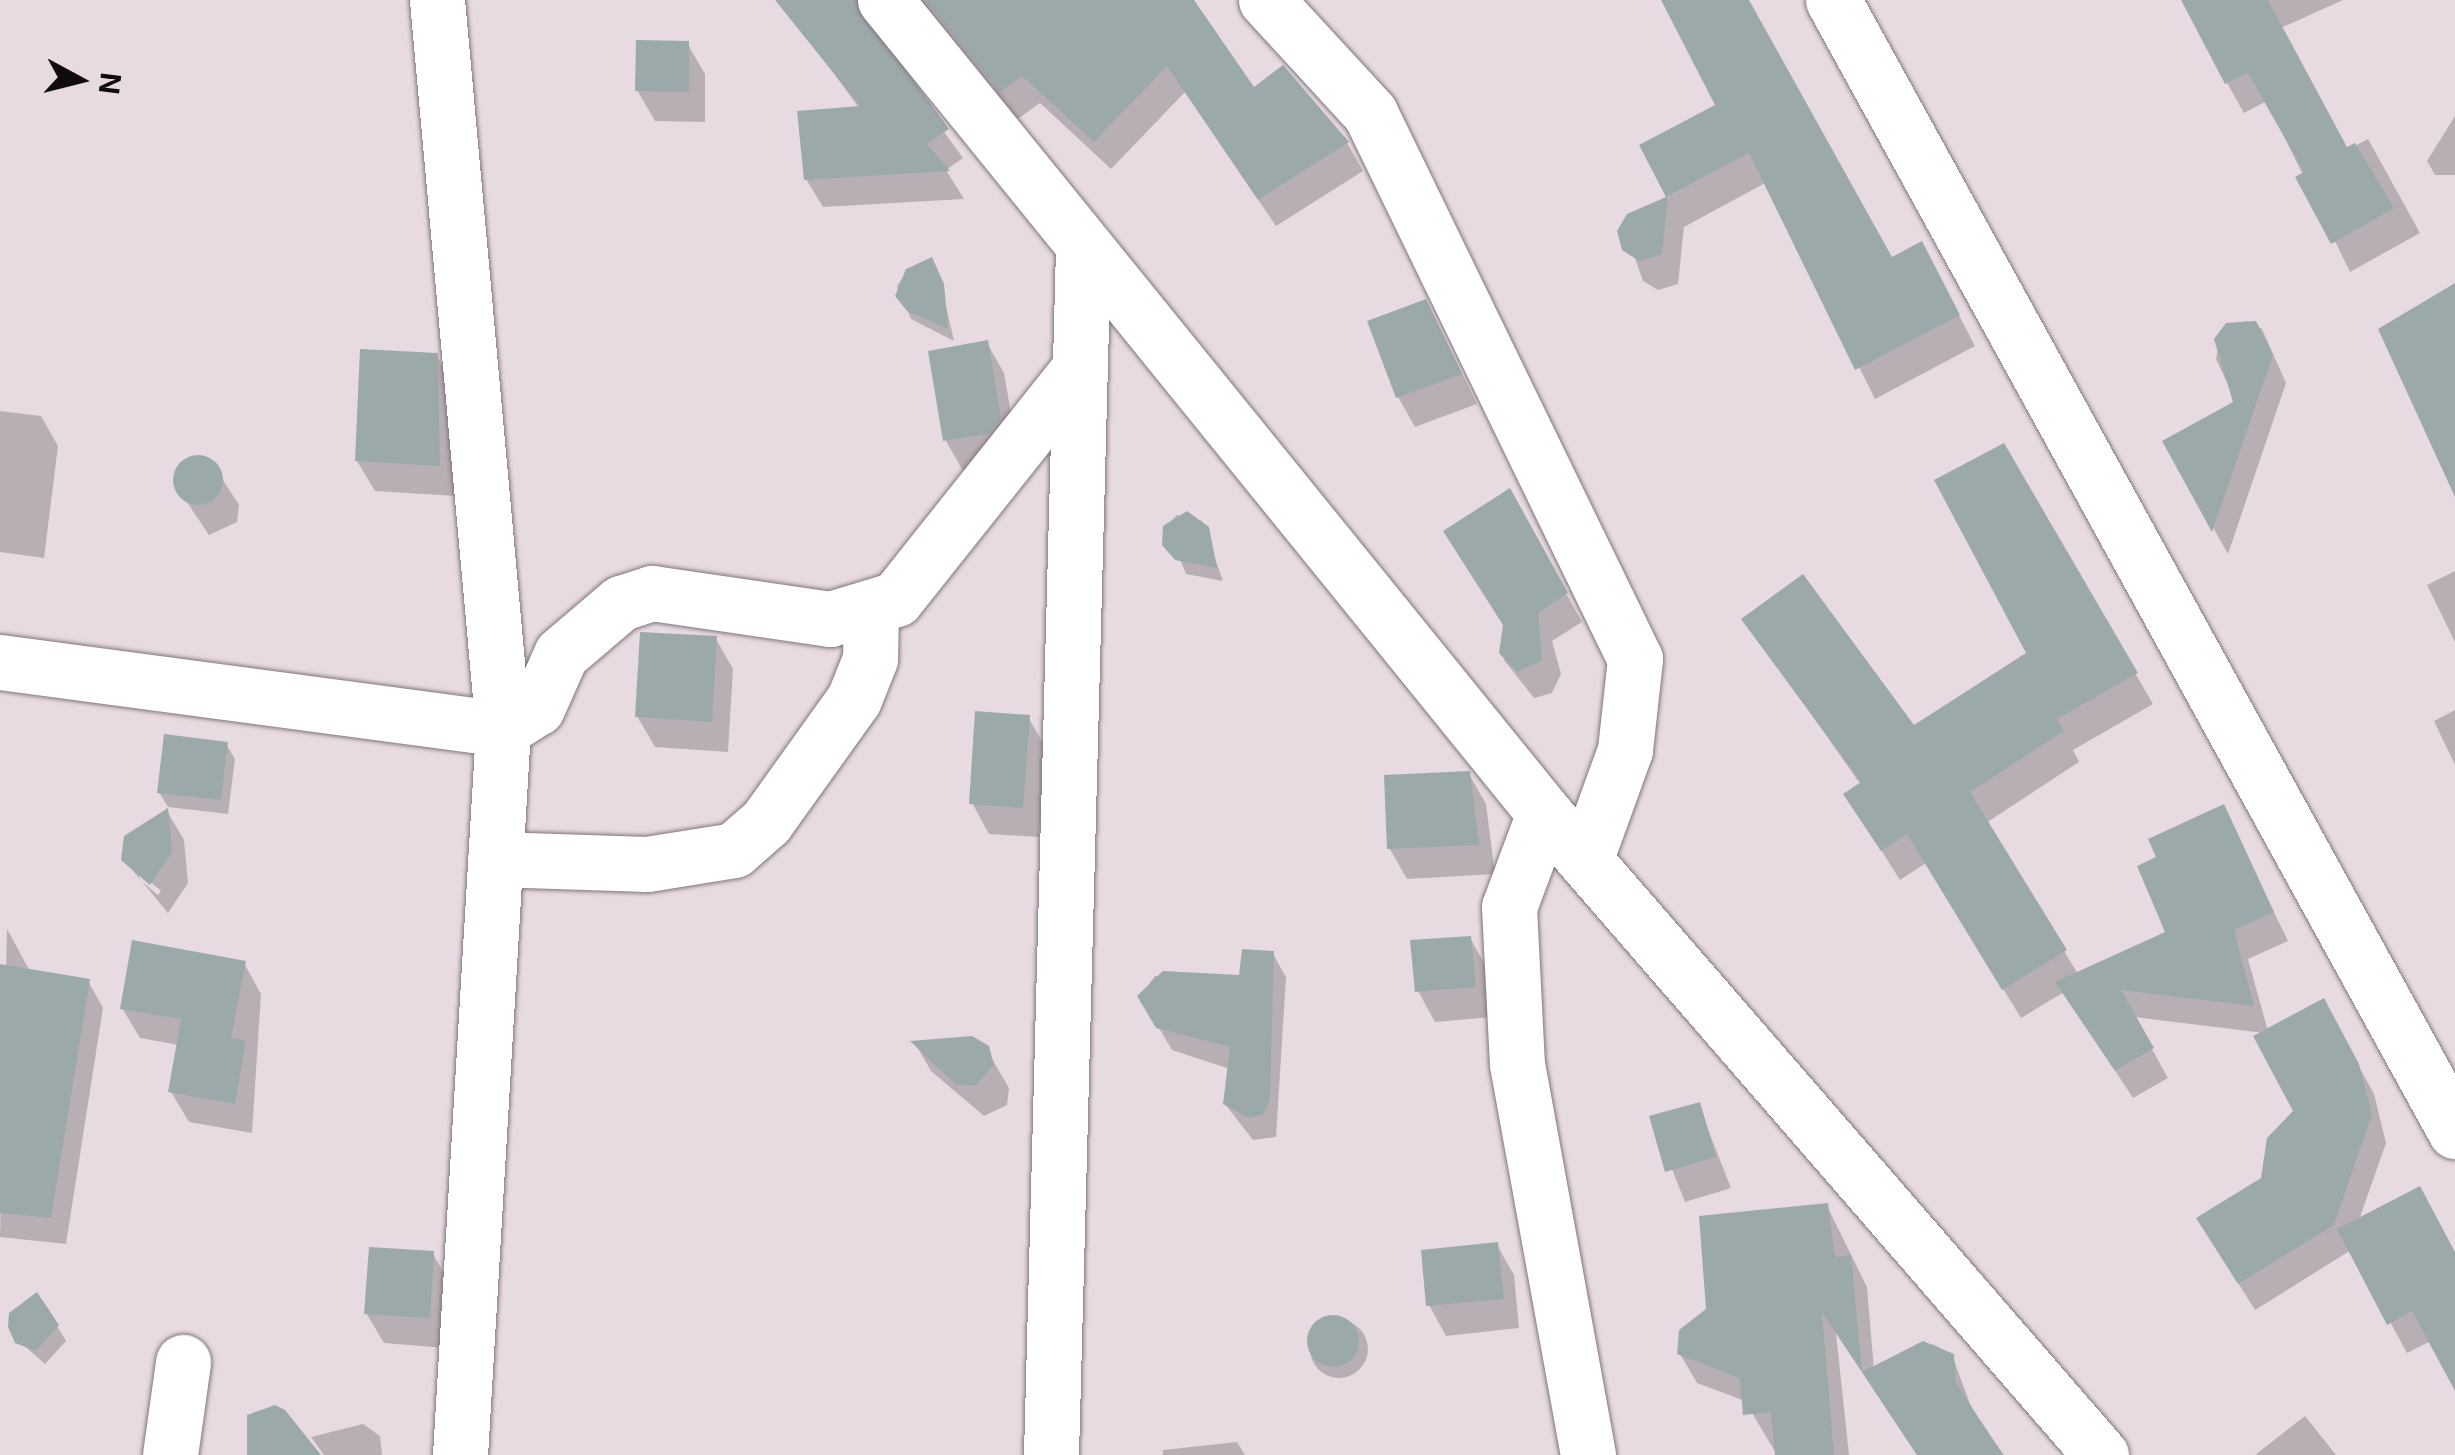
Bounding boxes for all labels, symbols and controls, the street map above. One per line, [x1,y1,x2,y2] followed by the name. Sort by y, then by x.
[30,30,130,130] north arrow
[92,71,128,96] text: N

